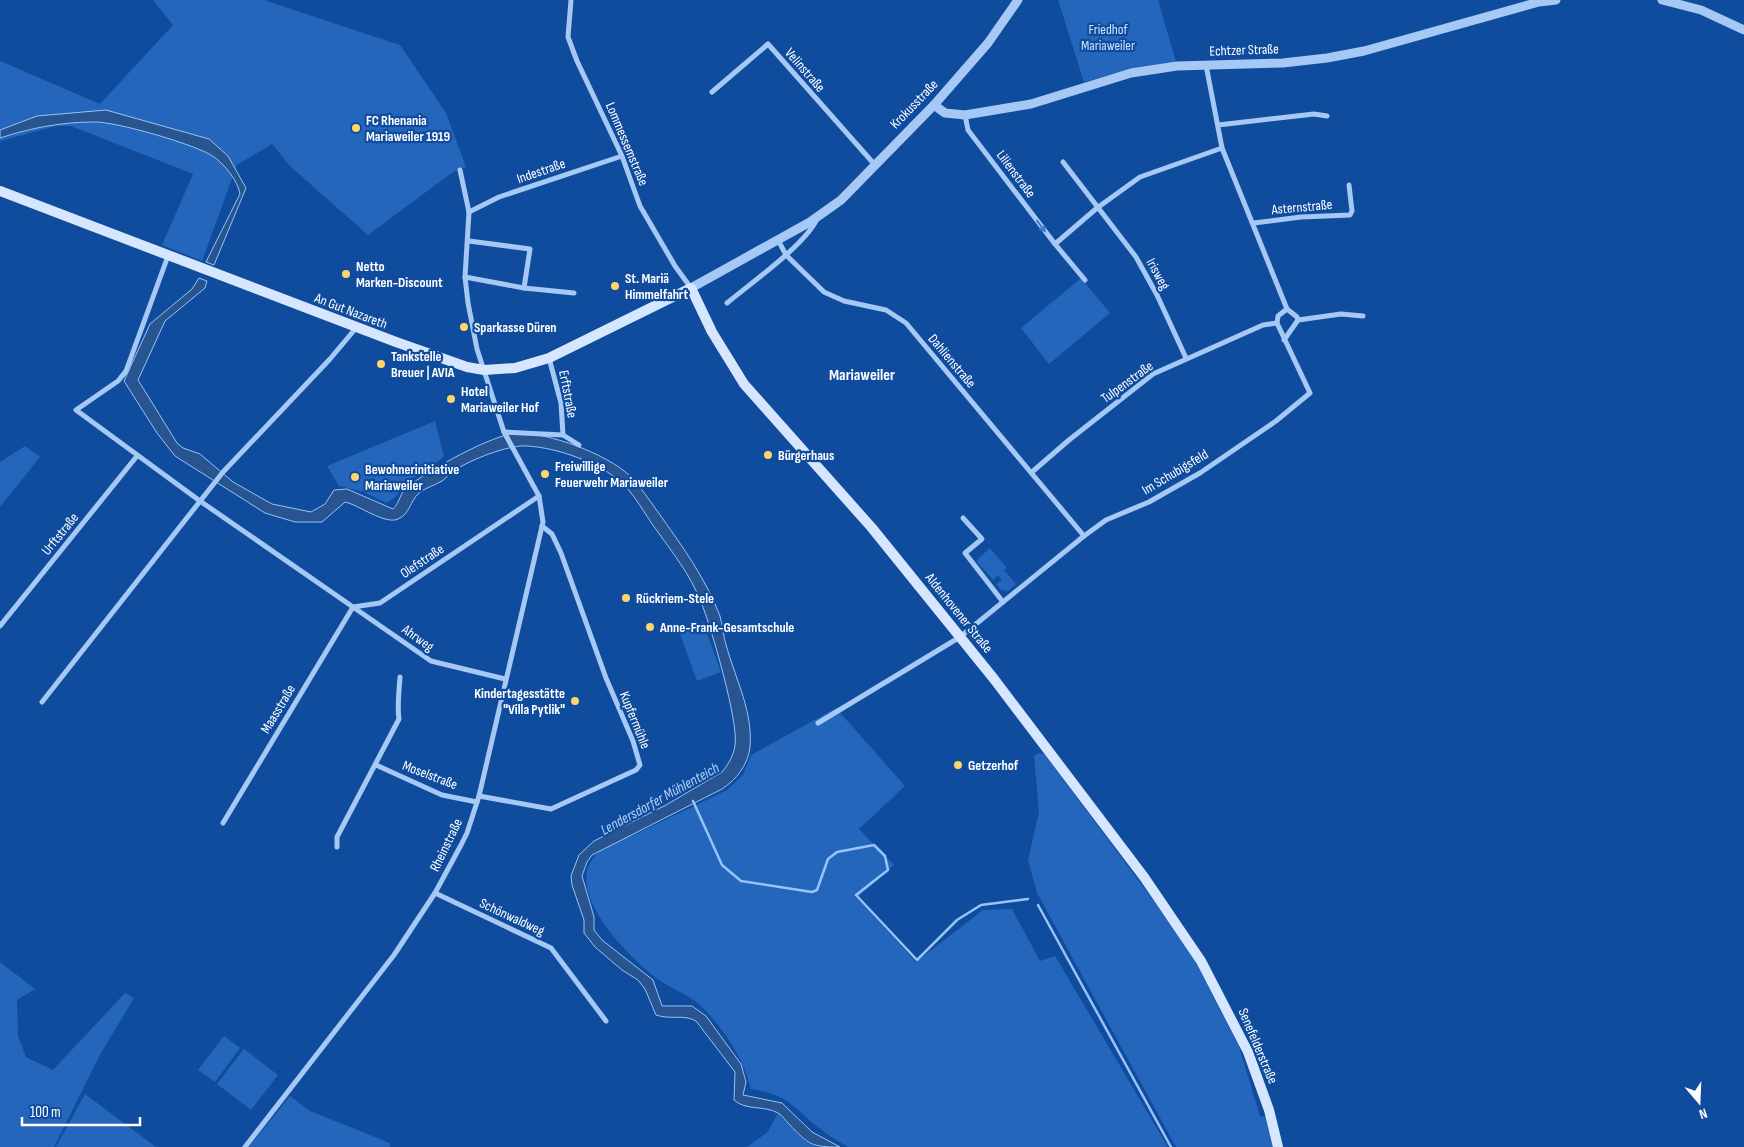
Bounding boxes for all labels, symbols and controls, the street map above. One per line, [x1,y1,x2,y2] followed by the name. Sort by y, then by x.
[1081,21,1135,54] park label: Friedhof Mariaweiler
[1209,40,1279,60] street label: Echtzer Straße
[781,44,829,96] street label: Velinstraße
[886,76,942,132] street label: Krokusstraße
[602,100,652,188] street label: Lommessemstraße
[366,112,451,145] place label: FC Rhenania Mariaweiler 1919
[350,122,362,134] marker: FC Rhenania Mariaweiler 1919
[993,147,1039,201] street label: Lilienstraße
[514,155,568,187] street label: Indestraße
[1270,196,1333,218] street label: Asternstraße
[1036,219,1046,233] one-way arrow
[1142,255,1174,293] street label: Irisweg
[356,258,443,291] place label: Netto Marken-Discount
[340,268,352,280] marker: Netto Marken-Discount
[625,270,688,303] place label: St. Mariä Himmelfahrt
[609,280,621,292] marker: St. Mariä Himmelfahrt
[311,289,390,333] street label: An Gut Nazareth
[474,319,557,336] place label: Sparkasse Düren
[458,321,470,333] marker: Sparkasse Düren
[925,331,979,391] street label: Dahlienstraße
[391,348,455,381] place label: Tankstelle Breuer | AVIA
[1098,357,1156,407] street label: Tulpenstraße
[375,358,387,370] marker: Tankstelle Breuer | AVIA
[829,366,895,385] district label: Mariaweiler
[555,369,581,419] street label: Erftstraße
[461,383,539,416] place label: Hotel Mariaweiler Hof
[445,393,457,405] marker: Hotel Mariaweiler Hof
[1139,445,1211,498] street label: Im Schubigsfeld
[778,447,834,464] place label: Bürgerhaus
[762,449,774,461] marker: Bürgerhaus
[555,458,669,491] place label: Freiwillige Feuerwehr Mariaweiler
[365,461,459,494] place label: Bewohnerinitiative Mariaweiler
[539,468,551,480] marker: Freiwillige Feuerwehr Mariaweiler
[349,471,361,483] marker: Bewohnerinitiative Mariaweiler
[38,509,82,559] street label: Urftstraße
[397,540,447,582] street label: Olefstraße
[921,569,996,656] street label: Aldenhovener Straße
[636,590,714,607] place label: Rückriem-Stele
[620,592,632,604] marker: Rückriem-Stele
[659,619,794,636] place label: Anne-Frank-Gesamtschule
[398,620,438,655] street label: Ahrweg
[644,621,656,633] marker: Anne-Frank-Gesamtschule
[257,681,299,737] street label: Maasstraße
[474,685,565,718] place label: Kindertagesstätte "Villa Pytlik"
[616,689,654,751] street label: Kupfermühle
[569,695,581,707] marker: Kindertagesstätte "Villa Pytlik"
[400,757,460,793] street label: Moselstraße
[968,757,1019,774] place label: Getzerhof
[597,758,723,840] water label: Lendersdorfer Mühlenteich
[952,759,964,771] marker: Getzerhof
[426,816,466,874] street label: Rheinstraße
[477,895,548,940] street label: Schönwaldweg
[1234,1006,1282,1086] street label: Senefelderstraße
[1674,1077,1724,1127] north arrow
[22,1094,140,1126] scale bar
[30,1103,61,1122] text: 100 m
[1697,1105,1709,1123] text: N

